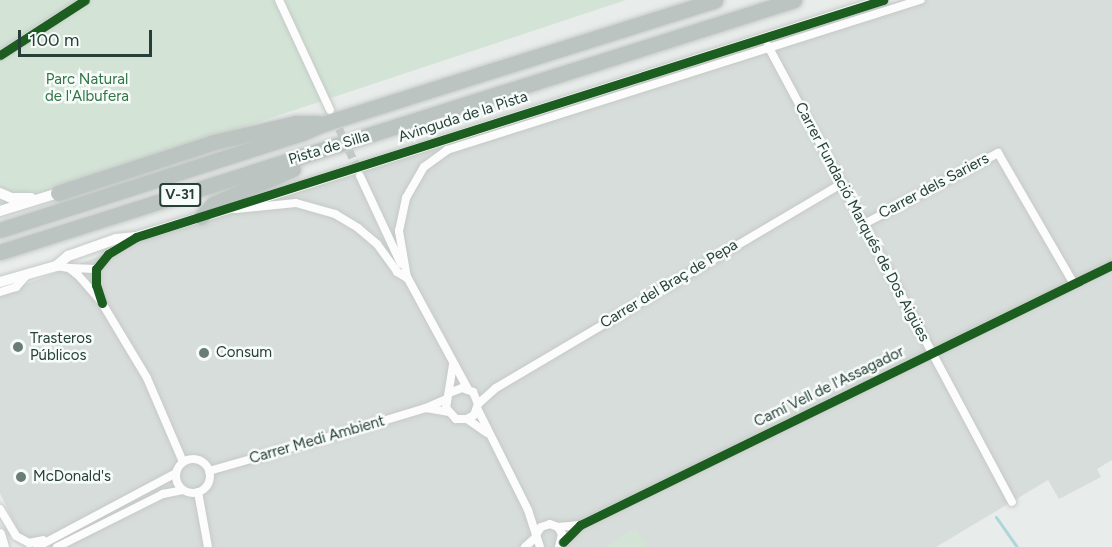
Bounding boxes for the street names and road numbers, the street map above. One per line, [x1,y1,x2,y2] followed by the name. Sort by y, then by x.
[396,88,530,146] street label: Avinguda de la Pista
[791,99,933,345] street label: Carrer Fundació Marqués de Dos Aigües
[286,127,372,169] street label: Pista de Silla
[876,149,992,223] street label: Carrer dels Sariers
[159,184,201,206] road number: V-31
[597,236,741,332] street label: Carrer del Braç de Pepa
[751,343,907,431] street label: Camí Vell de l'Assagador
[247,412,387,468] street label: Carrer Medi Ambient

